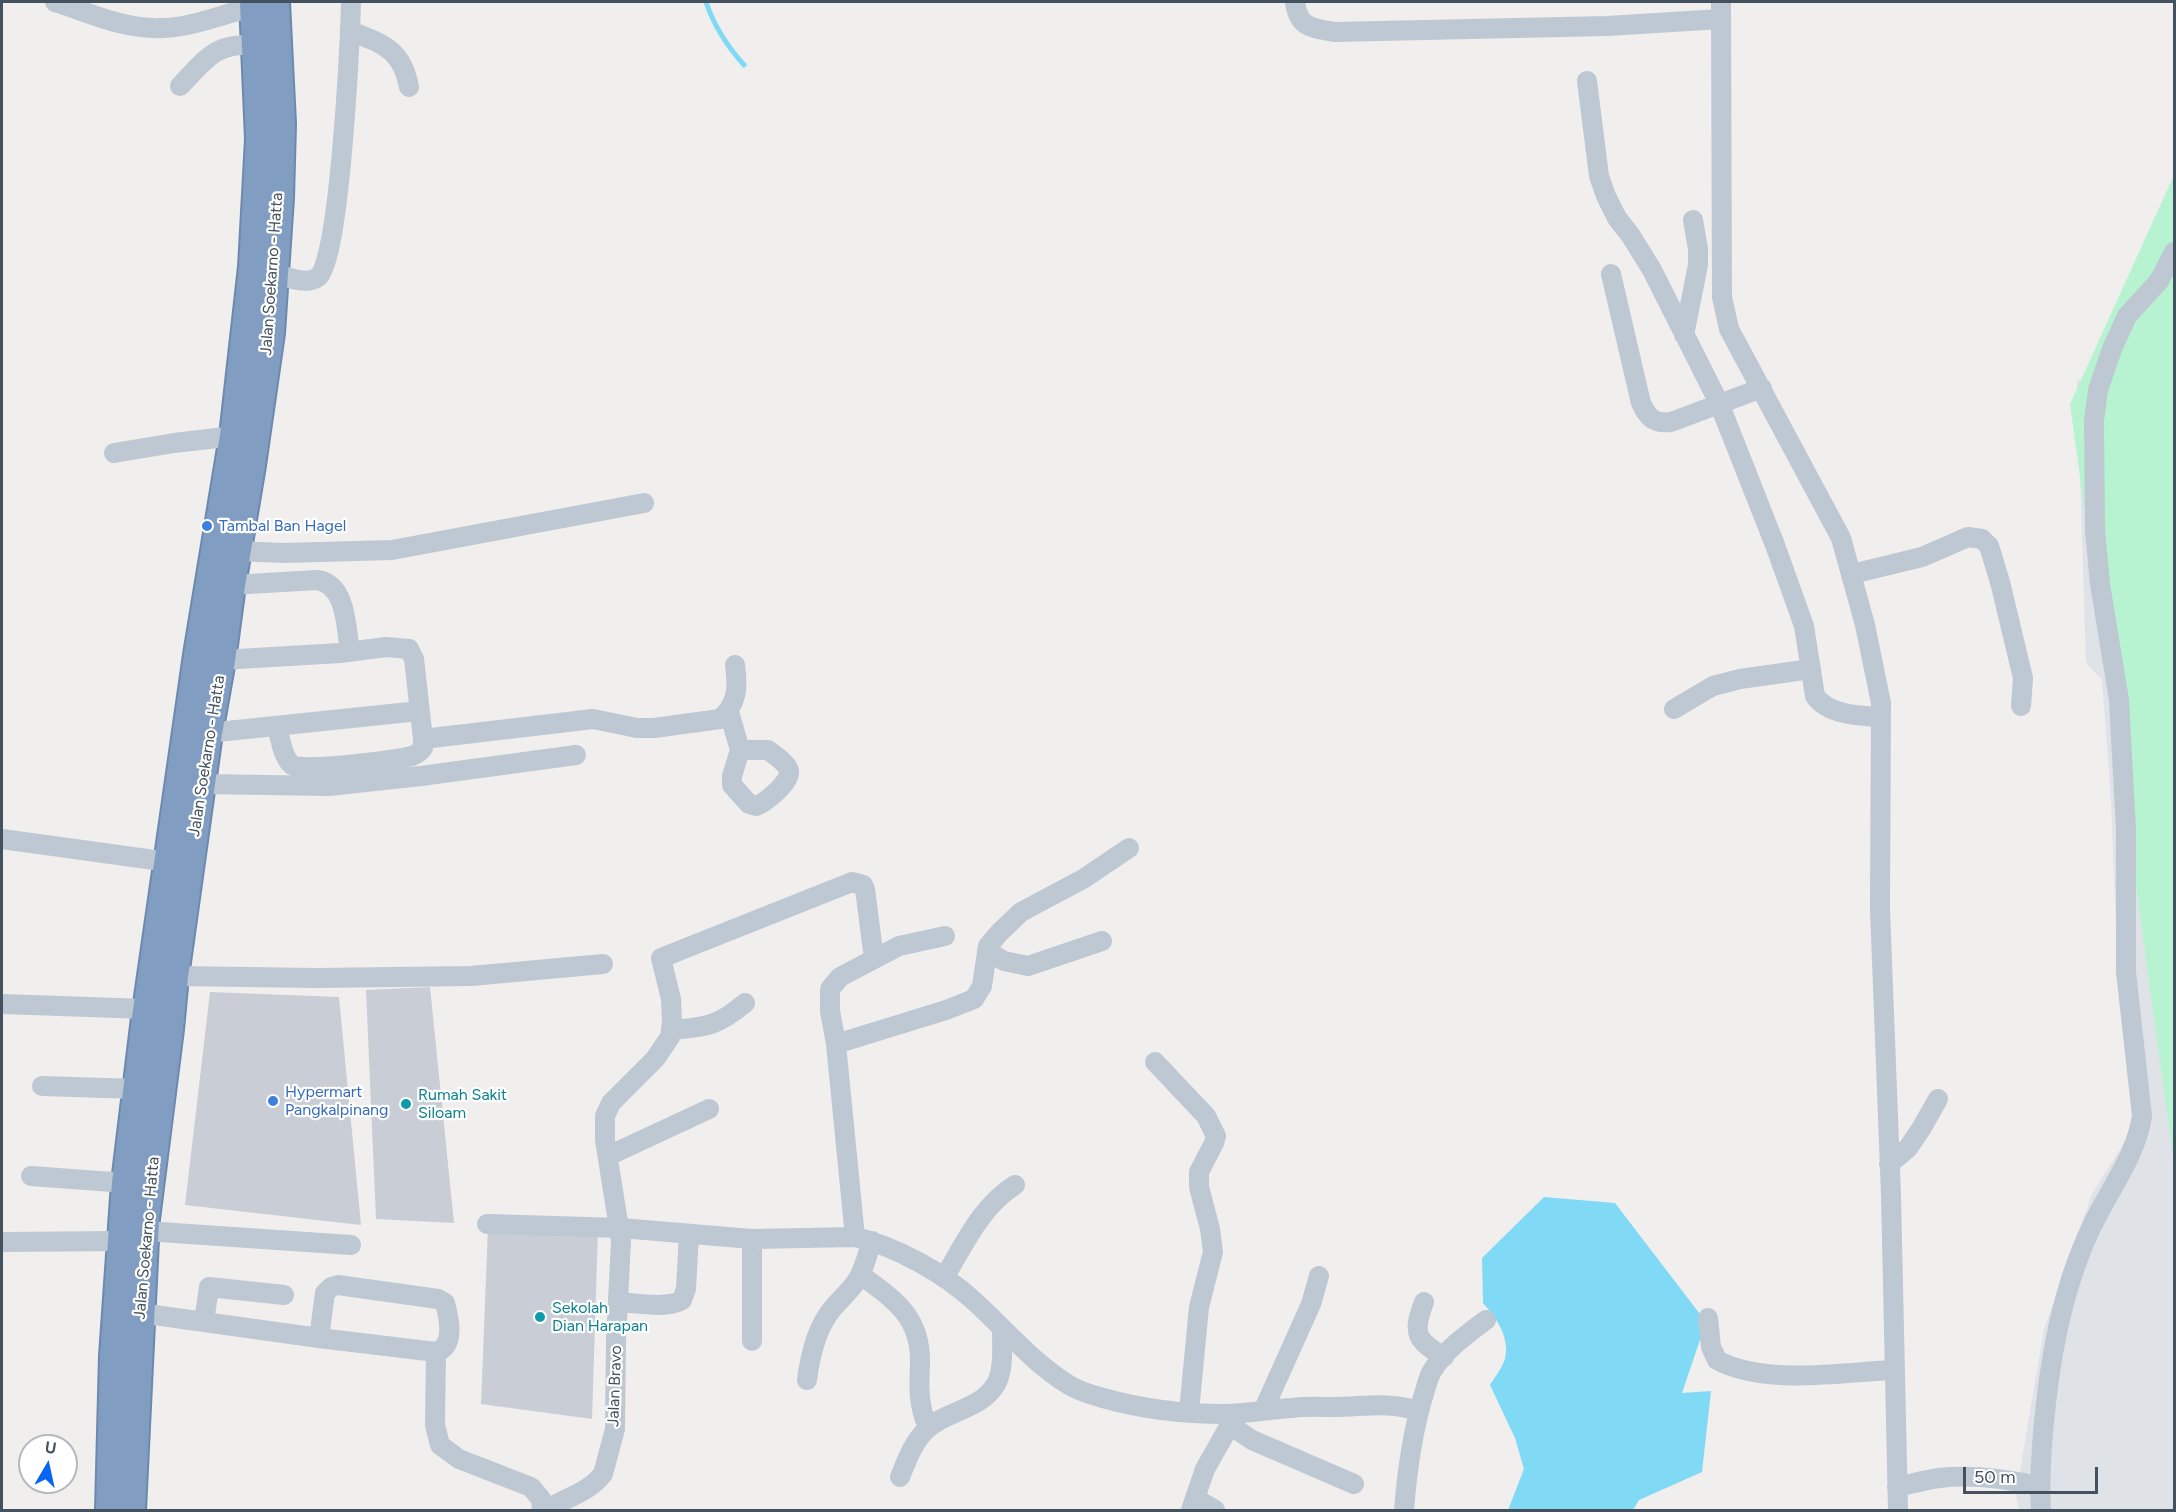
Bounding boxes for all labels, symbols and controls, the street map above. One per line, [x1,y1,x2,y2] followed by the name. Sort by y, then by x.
[257,192,287,356] street label: Jalan Soekarno - Hatta
[219,516,346,536] place label: Tambal Ban Hagel
[200,519,214,533] marker: Tambal Ban Hagel
[185,674,229,838] street label: Jalan Soekarno - Hatta
[285,1082,388,1120] place label: Hypermart Pangkalpinang
[418,1085,507,1123] place label: Rumah Sakit Siloam
[266,1094,280,1108] marker: Hypermart Pangkalpinang
[399,1097,413,1111] marker: Rumah Sakit Siloam
[130,1156,164,1320] street label: Jalan Soekarno - Hatta
[552,1298,648,1336] place label: Sekolah Dian Harapan
[533,1310,547,1324] marker: Sekolah Dian Harapan
[604,1345,626,1427] street label: Jalan Bravo
[18,1434,78,1494] north arrow
[44,1437,58,1458] text: U
[1966,1455,2101,1493] scale bar
[1974,1466,2016,1488] text: 50 m

